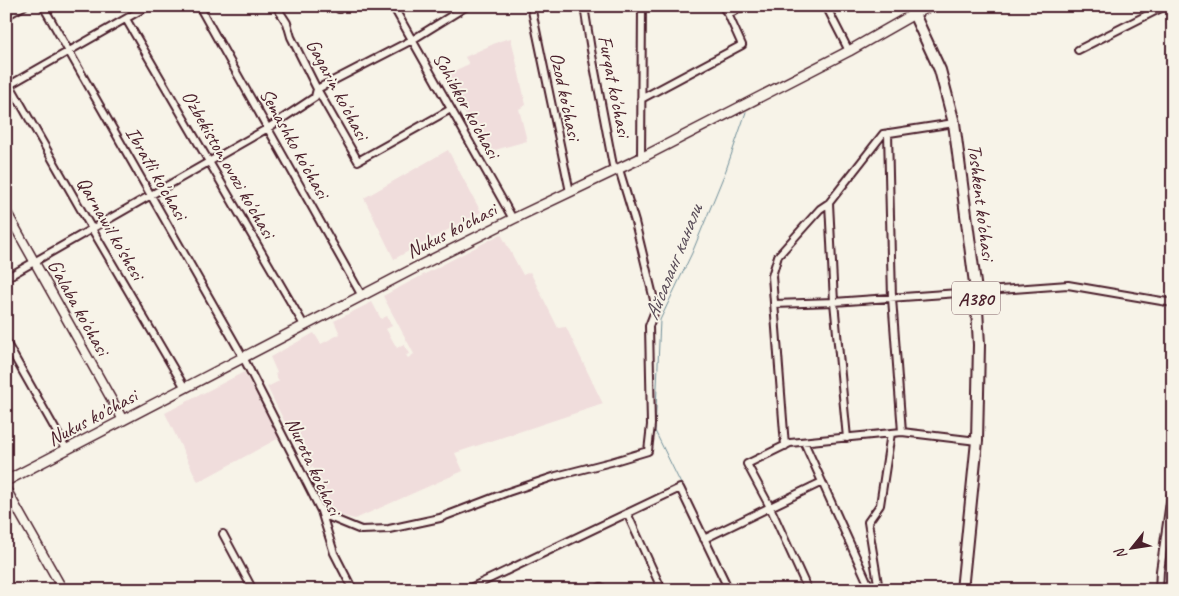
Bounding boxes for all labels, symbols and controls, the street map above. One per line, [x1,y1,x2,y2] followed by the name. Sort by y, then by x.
[592,33,637,141] street label: Furqat ko'chasi
[301,34,376,146] street label: Gagarin ko'chasi
[427,48,507,164] street label: Sohibkor ko'chasi
[544,50,587,144] street label: Ozod ko'chasi
[254,84,336,205] street label: Semashko ko'chasi
[176,86,282,245] street label: O'zbekiston ovozi ko'chasi
[120,122,194,226] street label: Ibratli ko'chasi
[962,143,1001,264] street label: Toshkent ko'chasi
[71,172,151,286] street label: Qarnawil ko'shesi
[402,196,503,264] street label: Nukus ko'chasi
[638,199,709,324] water label: Айсаланг канали
[42,255,116,362] street label: G'alaba ko'chasi
[952,282,1000,314] road number: A380
[43,382,143,452] street label: Nukus ko'chasi
[280,413,348,521] street label: Nurota ko'chasi
[1106,524,1156,574] north arrow
[1110,544,1131,562] text: N

